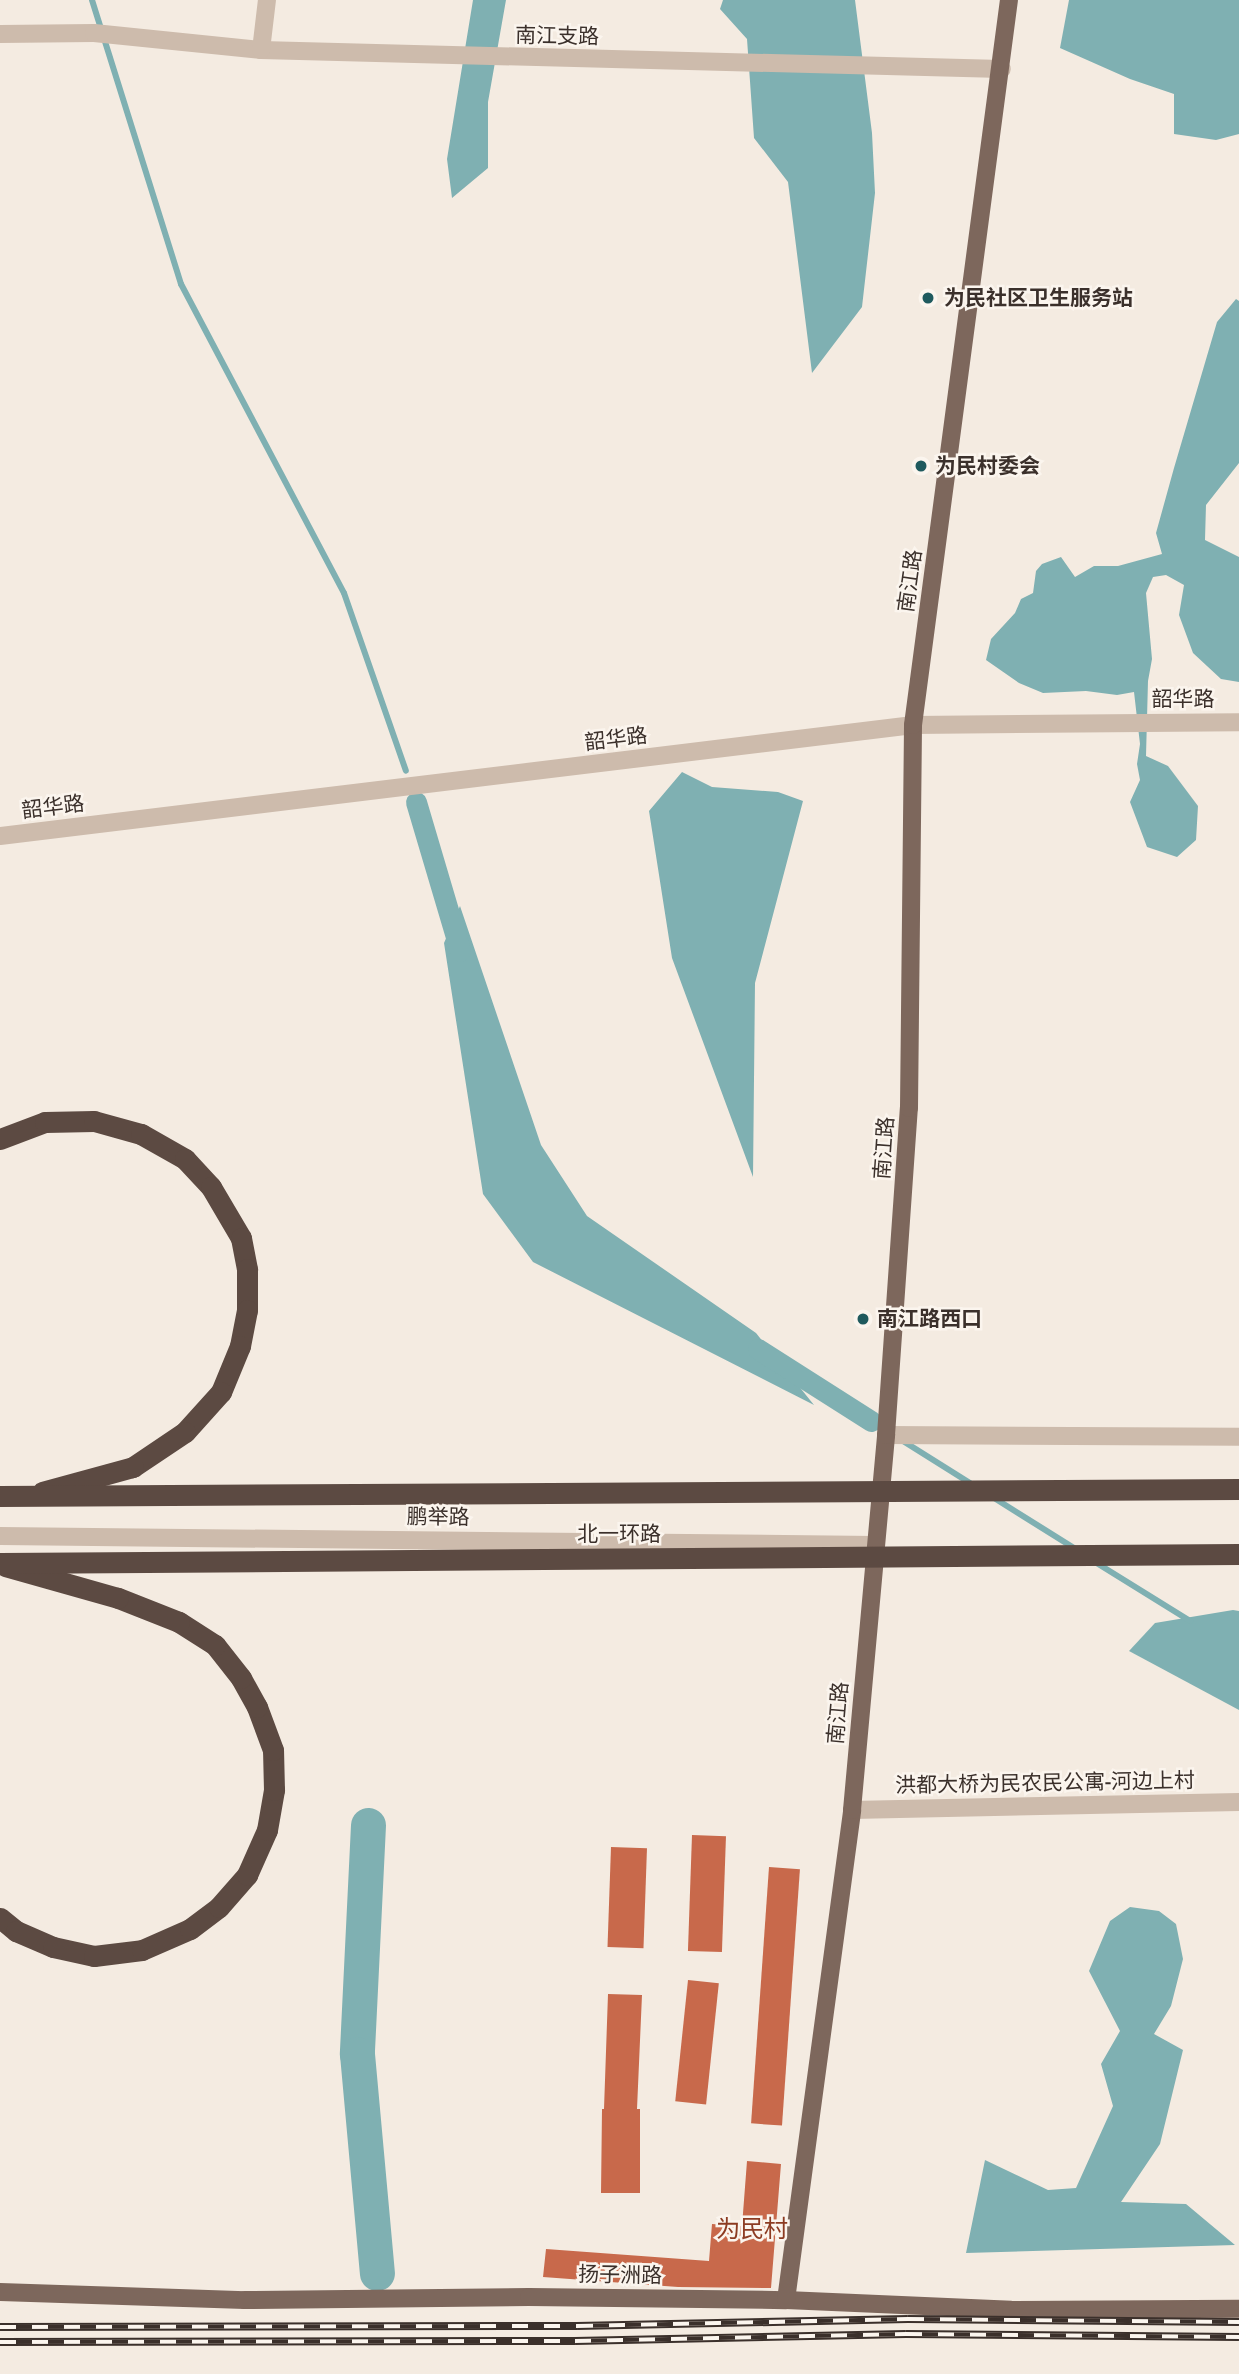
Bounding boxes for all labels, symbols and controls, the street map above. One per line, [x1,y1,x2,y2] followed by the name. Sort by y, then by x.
[515,23,599,49] street label: 南江支路
[944,285,1133,311] place label: 为民社区卫生服务站
[918,288,938,308] marker: 为民社区卫生服务站
[935,453,1040,479] place label: 为民村委会
[913,458,929,474] marker: 为民村委会
[893,548,927,614] street label: 南江路
[1152,686,1214,712] street label: 韶华路
[583,723,649,755] street label: 韶华路
[20,791,86,823] street label: 韶华路
[869,1116,899,1180] street label: 南江路
[877,1306,982,1332] place label: 南江路西口
[855,1311,871,1327] marker: 南江路西口
[406,1504,470,1530] street label: 鹏举路
[577,1521,661,1547] street label: 北一环路
[823,1681,853,1745] street label: 南江路
[895,1768,1195,1798] street label: 洪都大桥为民农民公寓-河边上村
[716,2215,788,2243] district label: 为民村
[578,2262,662,2288] street label: 扬子洲路

